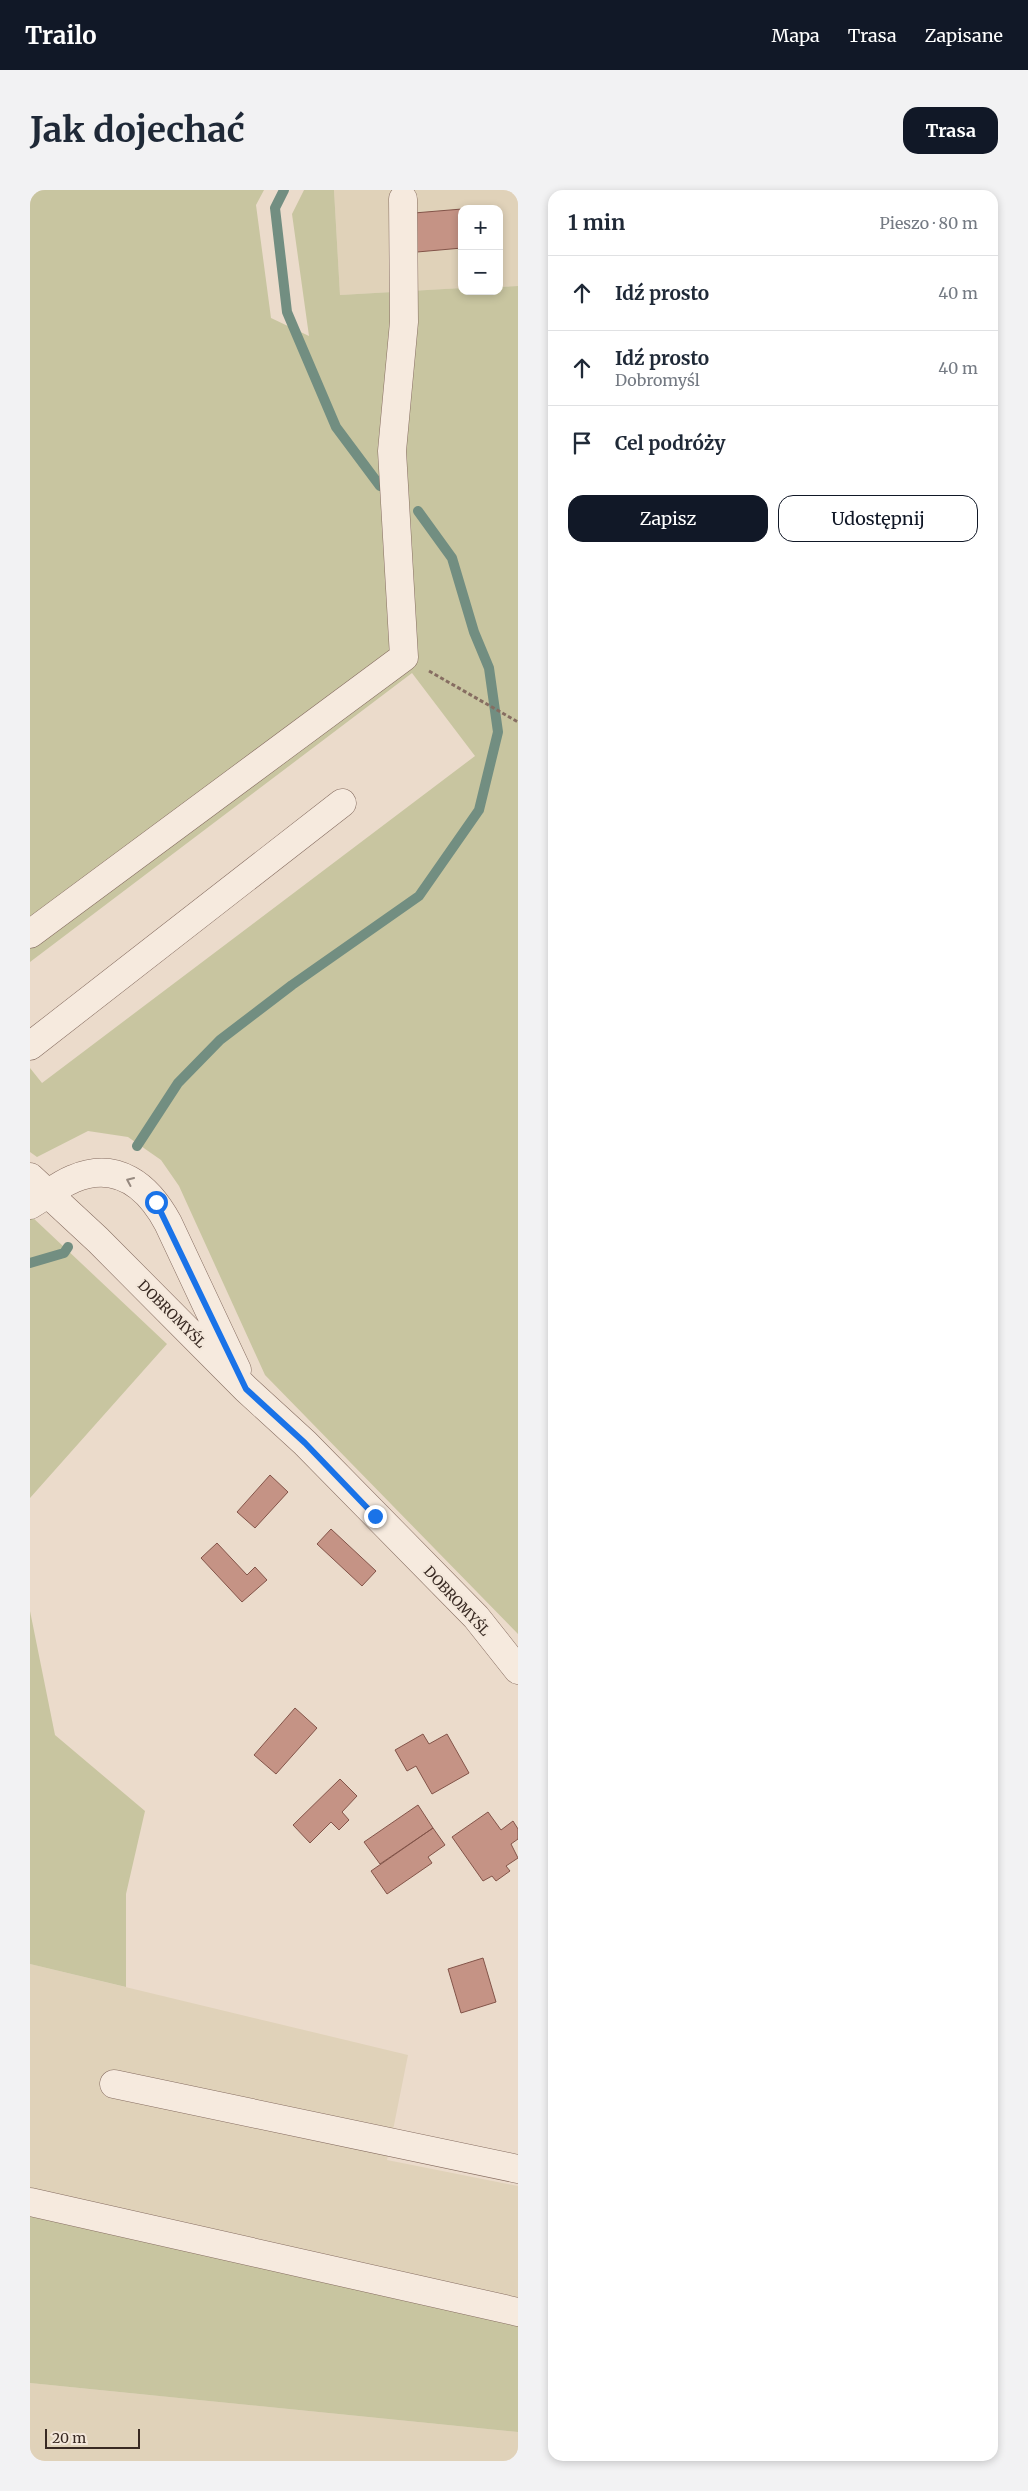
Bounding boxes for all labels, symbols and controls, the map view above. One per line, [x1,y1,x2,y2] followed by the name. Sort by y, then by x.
[25,20,97,51] text: Trailo
[772,24,820,47] text: Mapa
[848,24,897,47] text: Trasa
[925,24,1003,47] text: Zapisane
[903,107,998,154] button: Trasa
[30,108,245,152] text: Jak dojechać
[458,205,503,295] map controls
[458,205,503,250] button: +
[568,209,625,236] text: 1 min
[880,213,978,233] text: Pieszo · 80 m
[458,250,503,295] button: −
[568,279,596,307] icon: ahead
[615,281,709,305] text: Idź prosto
[938,283,978,303] text: 40 m
[615,346,709,370] text: Idź prosto
[568,354,596,382] icon: ahead
[938,358,978,378] text: 40 m
[615,370,700,390] text: Dobromyśl
[568,429,596,457] icon: arrive
[615,431,726,455] text: Cel podróży
[568,495,768,542] button: Zapisz
[778,495,978,542] button: Udostępnij
[126,1176,135,1187] one-way arrow
[145,1191,168,1214] route start
[134,1276,210,1352] street label: DOBROMYŚL
[364,1505,387,1528] route end
[420,1562,494,1640] street label: DOBROMYŚL
[45,2426,140,2449] scale bar
[52,2429,86,2447] text: 20 m

